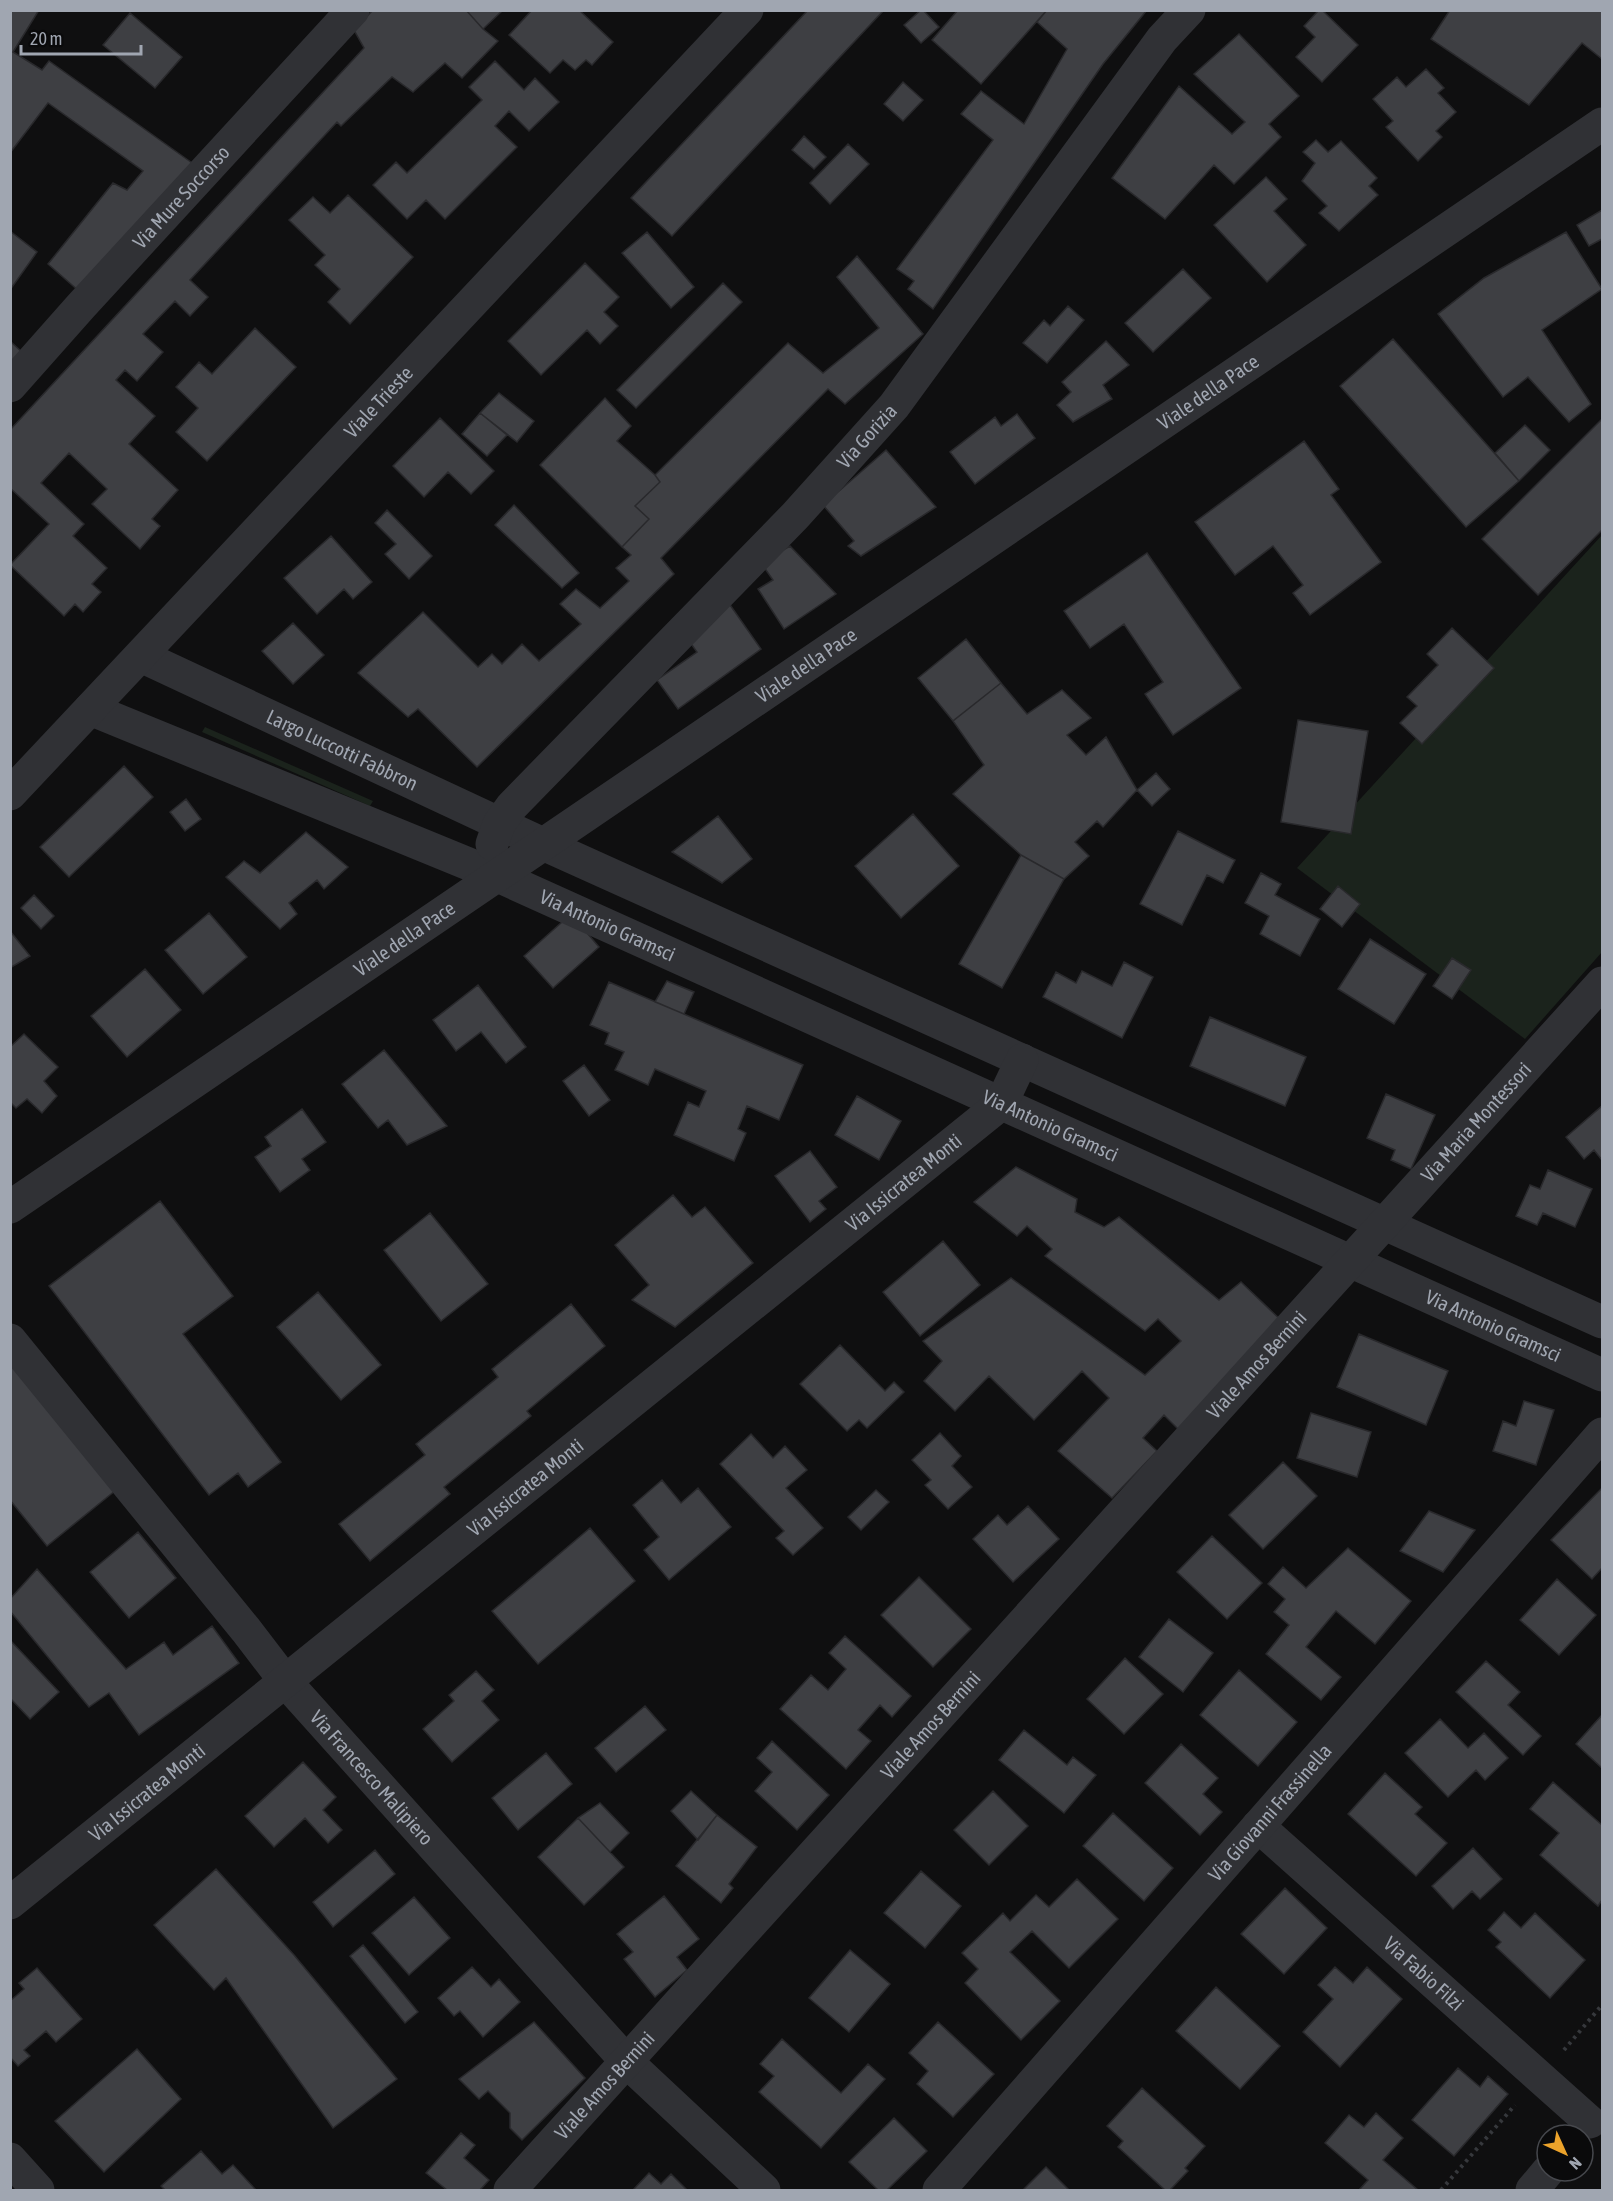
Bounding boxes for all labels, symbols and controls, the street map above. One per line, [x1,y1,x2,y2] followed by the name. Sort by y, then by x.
[21,18,141,56] scale bar
[30,28,62,49] text: 20 m
[128,140,234,253] street label: Via Mure Soccorso
[1153,349,1263,434] street label: Viale della Pace
[339,361,417,442] street label: Viale Trieste
[832,399,901,473] street label: Via Gorizia
[751,622,861,707] street label: Viale della Pace
[263,704,422,795] street label: Largo Luccotti Fabbron
[536,884,679,966] street label: Via Antonio Gramsci
[349,896,459,981] street label: Viale della Pace
[1416,1057,1536,1186] street label: Via Maria Montessori
[979,1085,1122,1166] street label: Via Antonio Gramsci
[841,1128,966,1236] street label: Via Issicratea Monti
[1422,1285,1565,1366] street label: Via Antonio Gramsci
[1202,1306,1311,1423] street label: Viale Amos Bernini
[462,1434,588,1541] street label: Via Issicratea Monti
[876,1666,985,1783] street label: Viale Amos Bernini
[306,1705,438,1849] street label: Via Francesco Malipiero
[84,1739,209,1846] street label: Via Issicratea Monti
[1203,1739,1336,1886] street label: Via Giovanni Frassinella
[1379,1932,1469,2015] street label: Via Fabio Filzi
[550,2027,659,2144] street label: Viale Amos Bernini
[1535,2123,1595,2183] north arrow
[1566,2154,1585,2173] text: N

